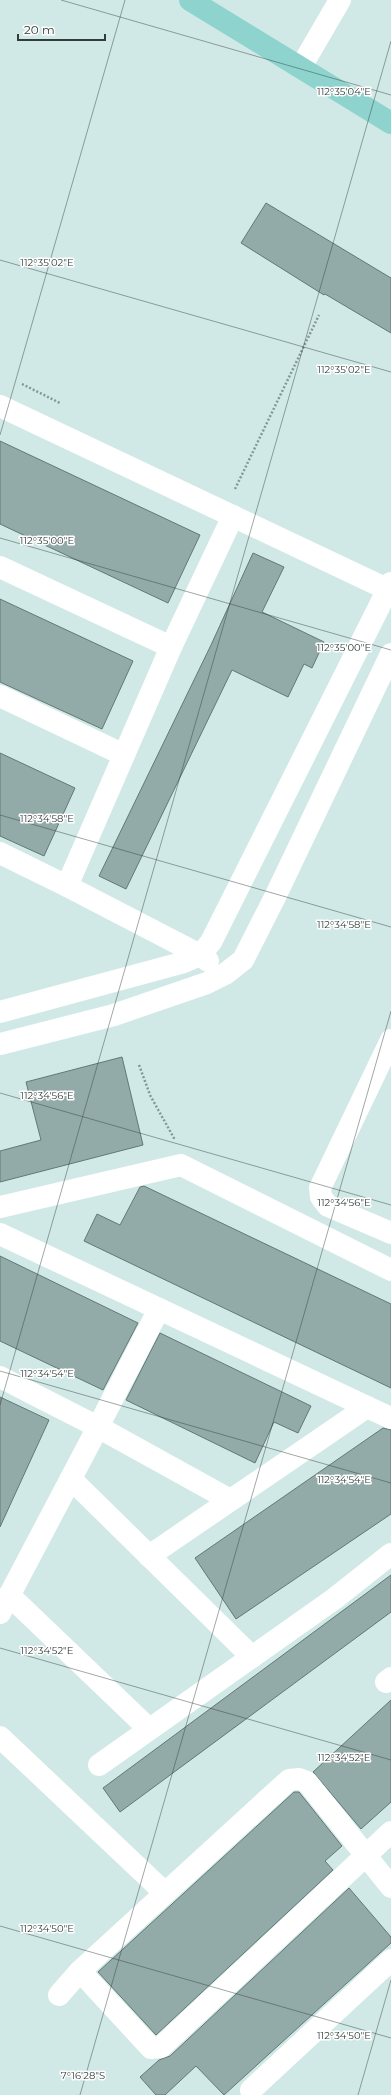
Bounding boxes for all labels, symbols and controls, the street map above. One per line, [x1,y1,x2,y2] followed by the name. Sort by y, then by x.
[18,16,105,42] scale bar
[24,22,55,37] text: 20 m
[317,85,371,98] text: 112°35'04"E
[20,256,74,269] text: 112°35'02"E
[317,363,371,376] text: 112°35'02"E
[20,534,74,547] text: 112°35'00"E
[317,641,371,654] text: 112°35'00"E
[20,812,74,825] text: 112°34'58"E
[317,918,371,931] text: 112°34'58"E
[20,1089,74,1102] text: 112°34'56"E
[317,1196,371,1209] text: 112°34'56"E
[20,1367,74,1380] text: 112°34'54"E
[317,1473,371,1486] text: 112°34'54"E
[20,1644,74,1657] text: 112°34'52"E
[317,1751,371,1764] text: 112°34'52"E
[20,1922,74,1935] text: 112°34'50"E
[317,2029,371,2042] text: 112°34'50"E
[61,2069,105,2082] text: 7°16'28"S

